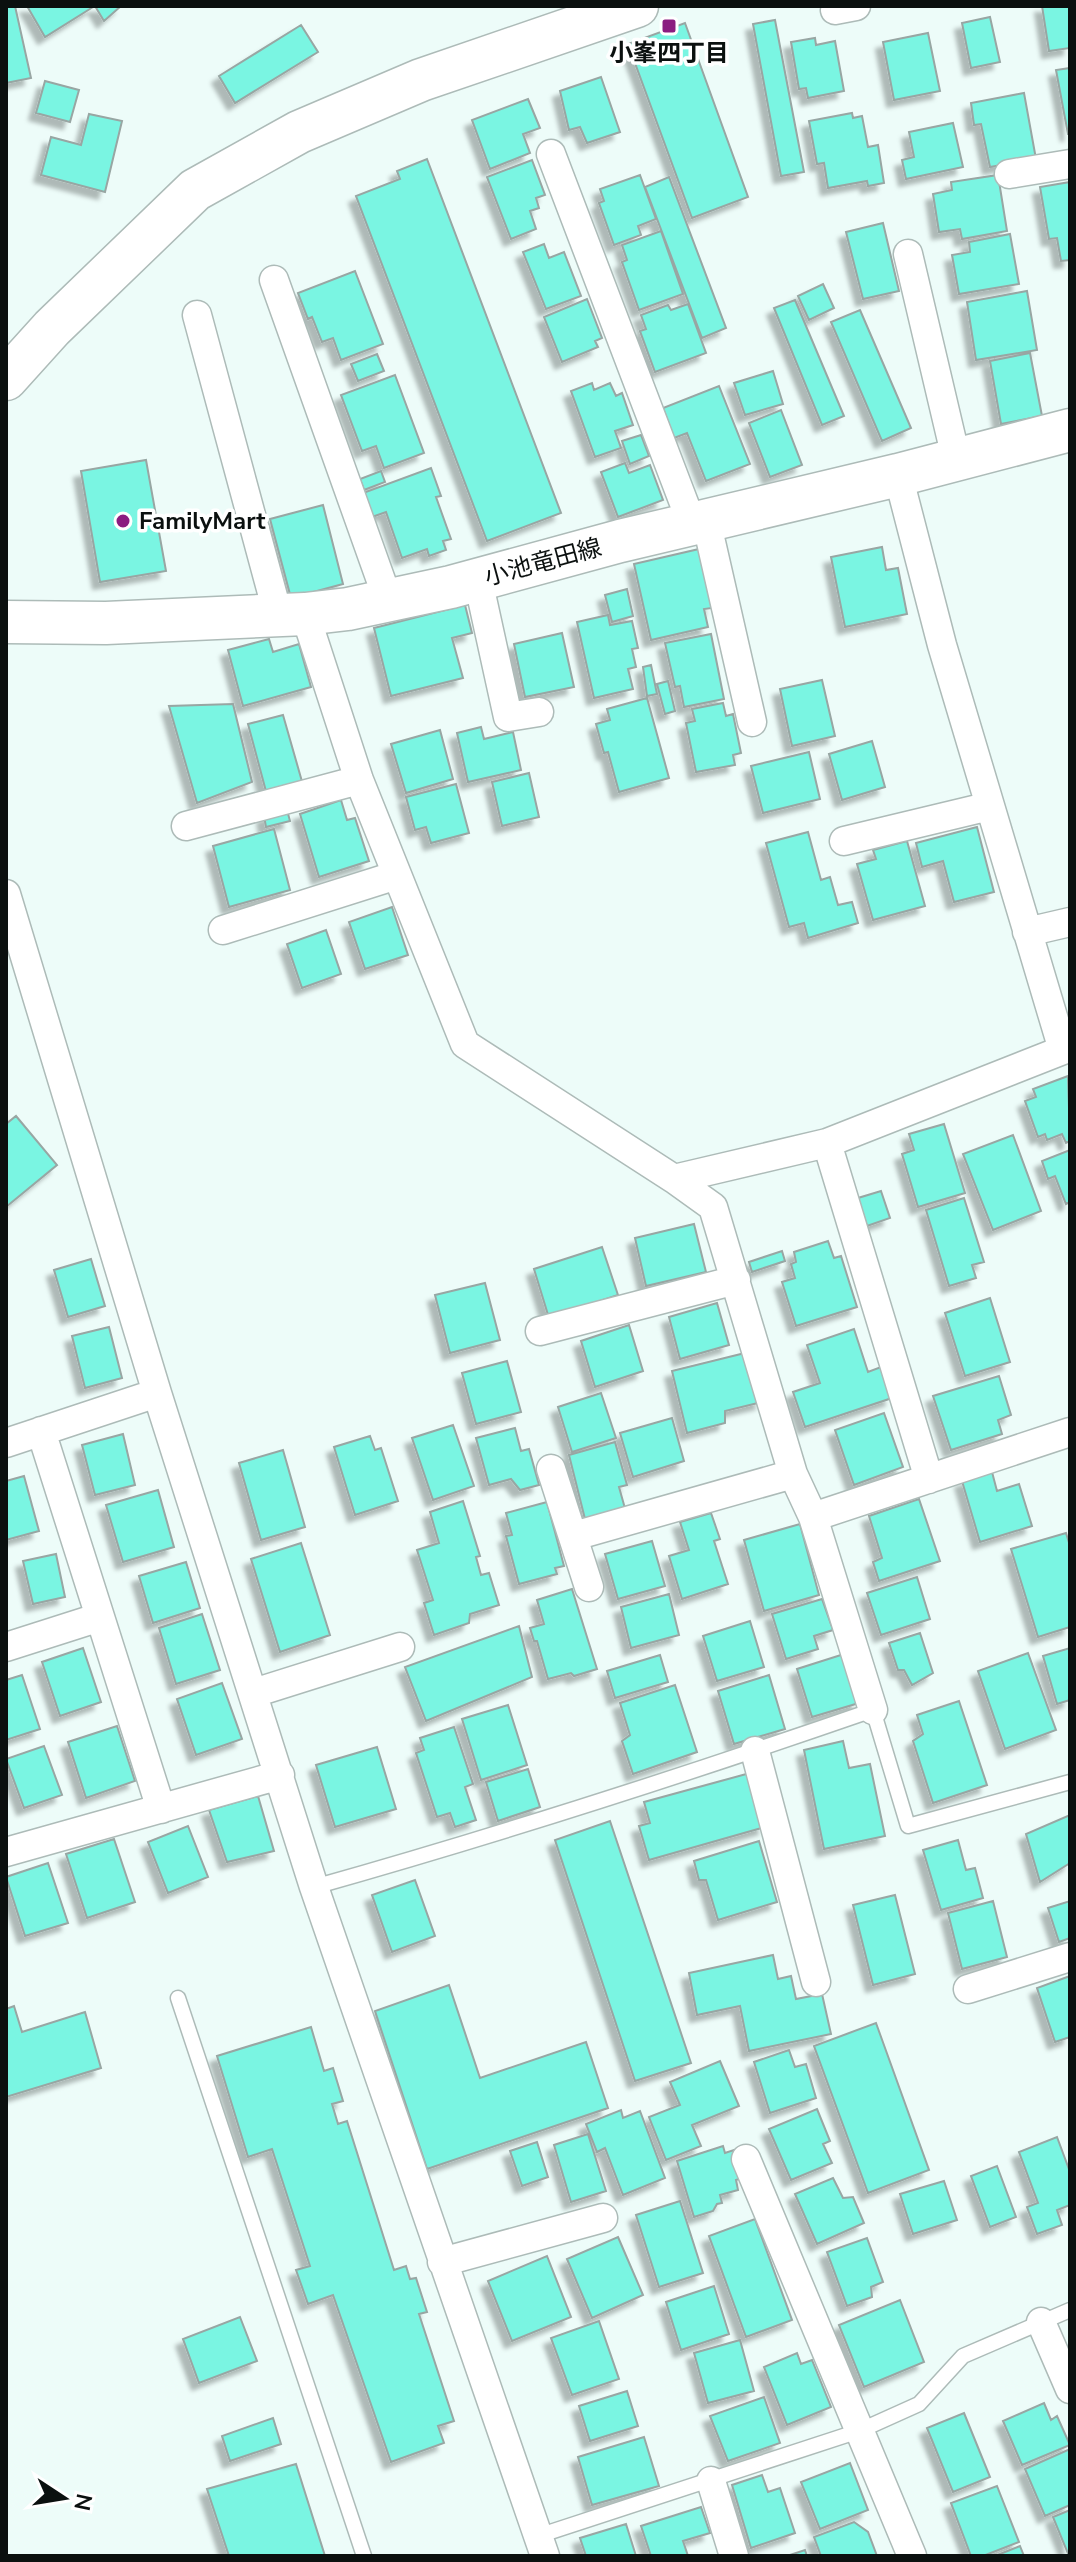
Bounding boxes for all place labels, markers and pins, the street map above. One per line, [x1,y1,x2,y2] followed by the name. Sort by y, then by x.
[660,17,678,35] marker: 小峯四丁目
[609,37,729,69] place label: 小峯四丁目
[139,505,266,537] place label: FamilyMart
[114,512,132,530] marker: FamilyMart

